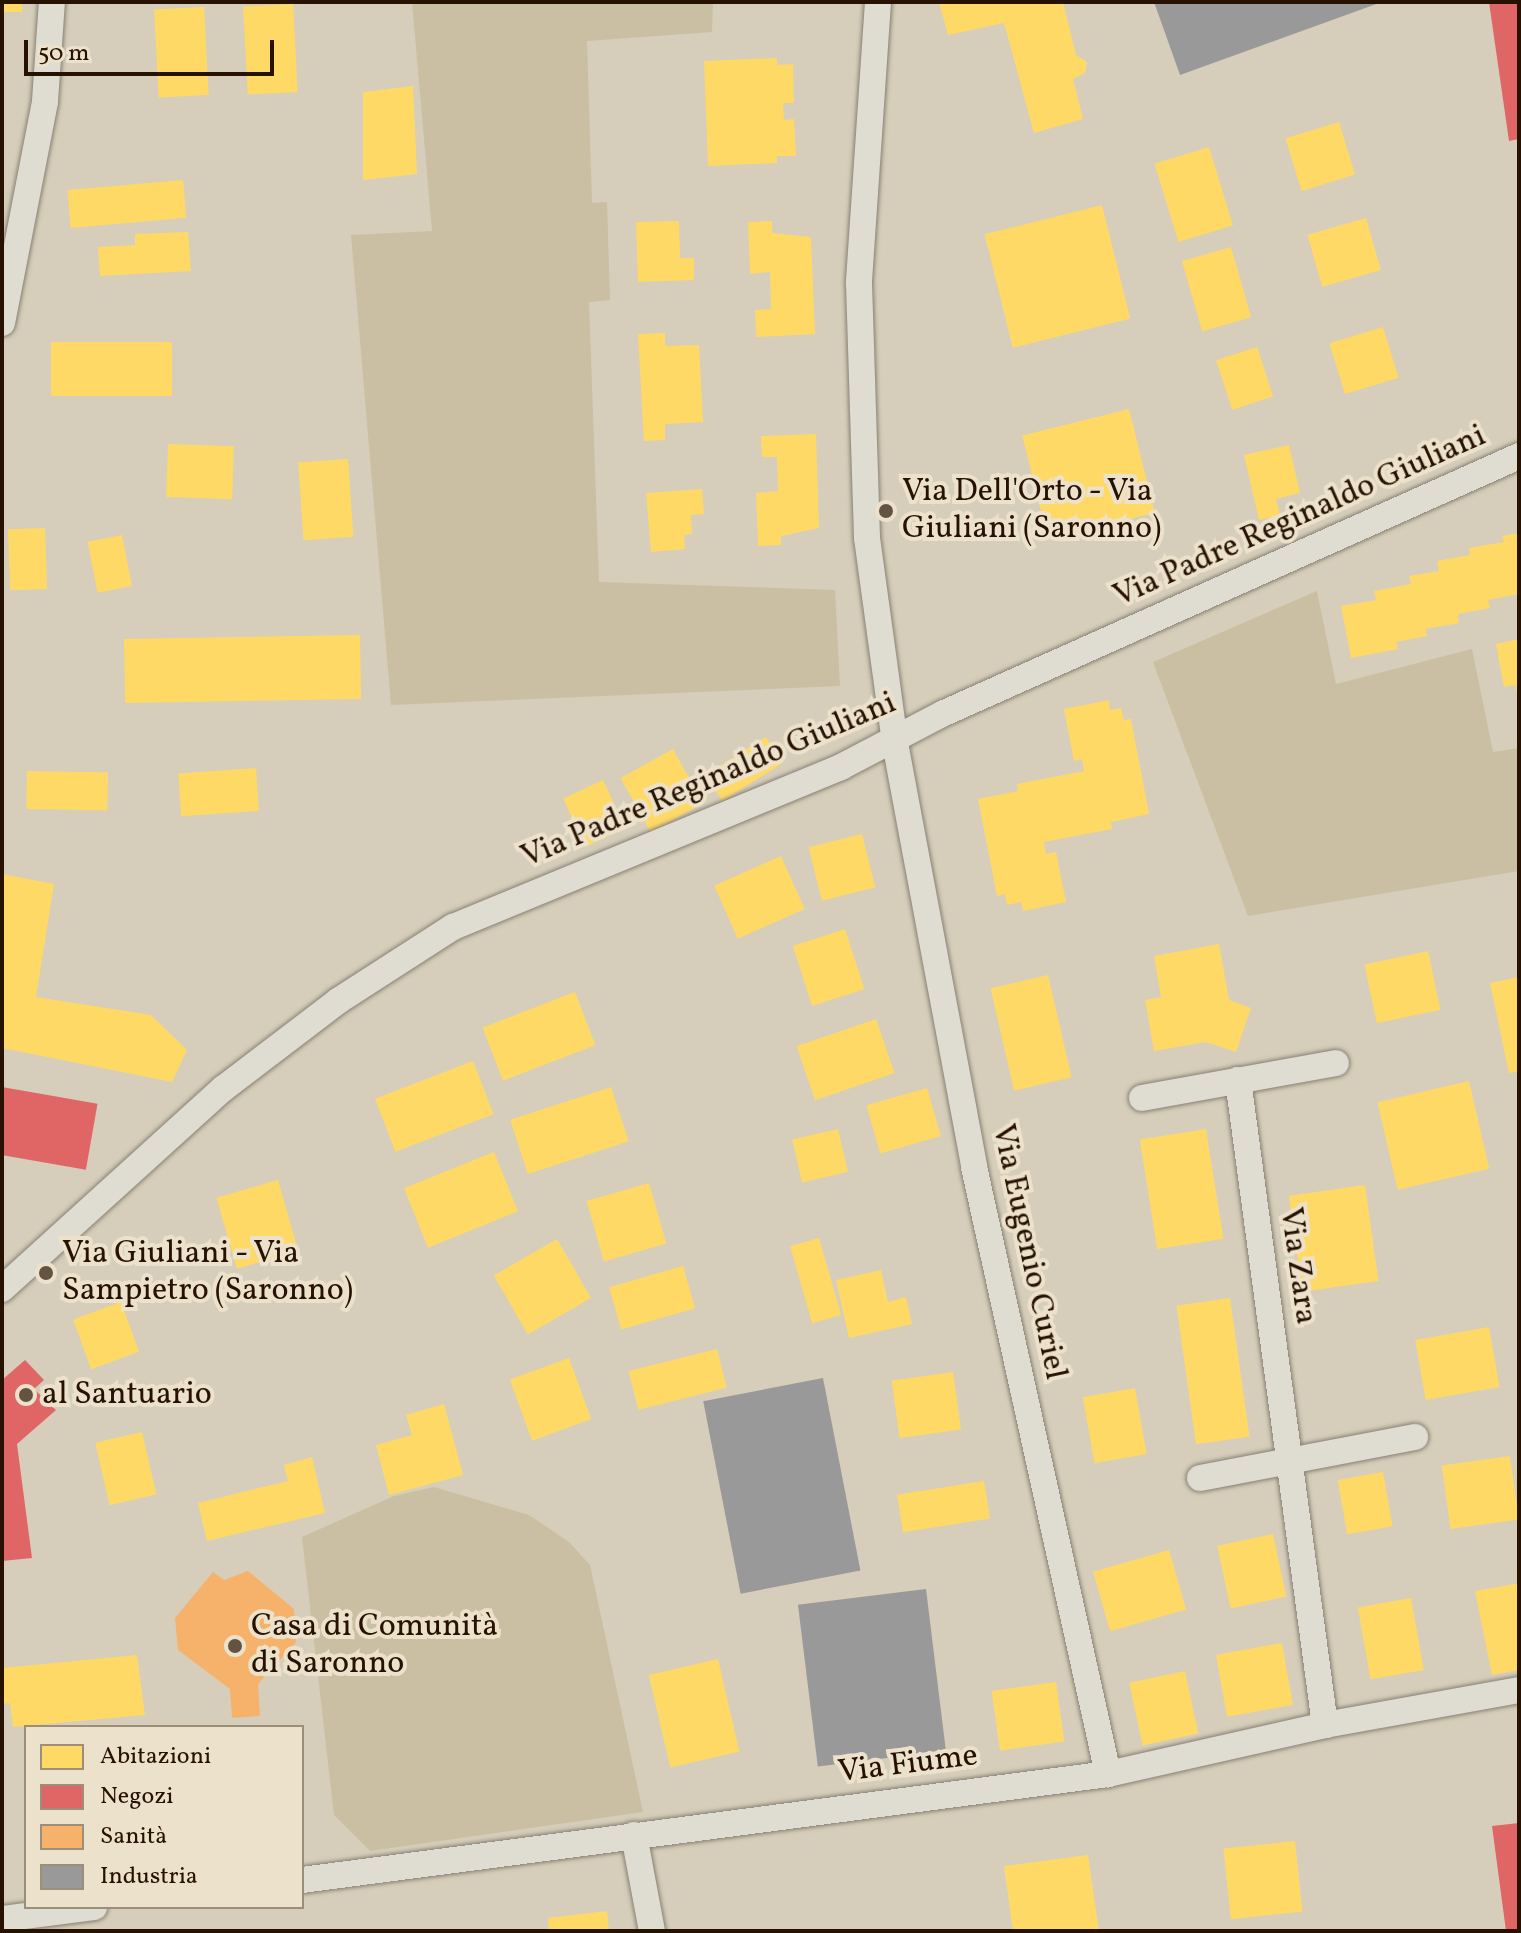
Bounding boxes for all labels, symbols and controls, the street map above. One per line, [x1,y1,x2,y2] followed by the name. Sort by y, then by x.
[28,24,278,74] scale bar
[38,37,90,71] text: 50 m
[1108,417,1492,617] street label: Via Padre Reginaldo Giuliani
[902,474,1161,549] place label: Via Dell'Orto - Via Giuliani (Saronno)
[877,502,895,520] marker: Via Dell'Orto - Via Giuliani (Saronno)
[516,685,902,877] street label: Via Padre Reginaldo Giuliani
[982,1121,1074,1383] street label: Via Eugenio Curiel
[1270,1205,1324,1327] street label: Via Zara
[62,1236,353,1311] place label: Via Giuliani - Via Sampietro (Saronno)
[37,1264,55,1282] marker: Via Giuliani - Via Sampietro (Saronno)
[42,1376,212,1414] place label: al Santuario
[17,1386,35,1404] marker: al Santuario
[251,1609,498,1684] place label: Casa di Comunità di Saronno
[226,1637,244,1655] marker: Casa di Comunità di Saronno
[24,1725,304,1909] legend
[836,1737,980,1793] street label: Via Fiume
[100,1740,211,1774] text: Abitazioni
[100,1780,173,1814] text: Negozi
[100,1820,167,1854] text: Sanità
[100,1860,198,1894] text: Industria

